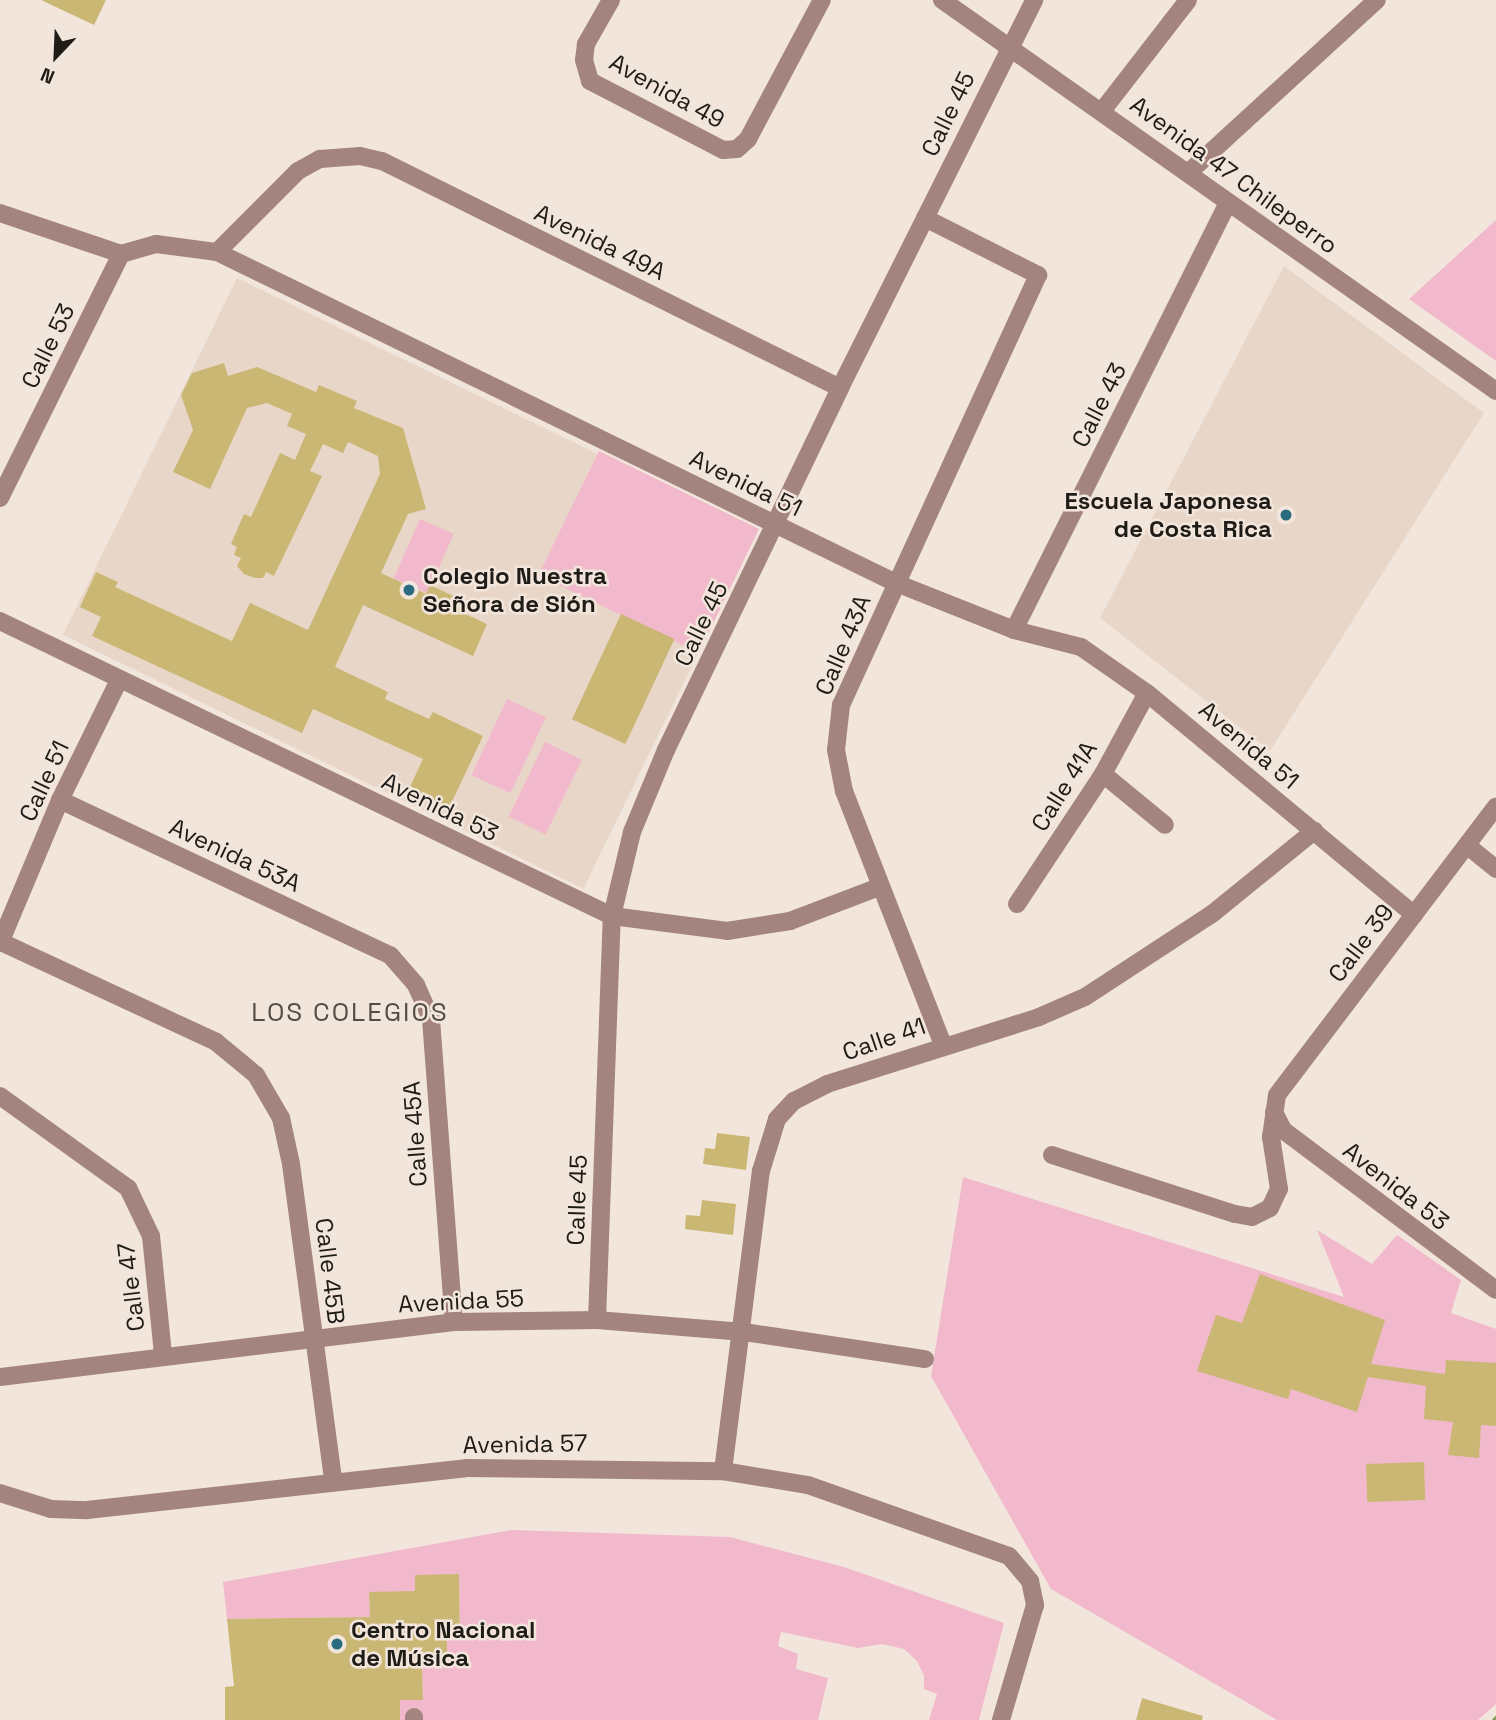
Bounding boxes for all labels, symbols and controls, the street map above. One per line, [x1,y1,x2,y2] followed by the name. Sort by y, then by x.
[21,21,91,91] north arrow
[604,48,730,134] street label: Avenida 49
[37,62,58,90] text: N
[915,67,981,161] street label: Calle 45
[1125,90,1343,260] street label: Avenida 47 Chileperro
[530,198,670,286] street label: Avenida 49A
[15,299,81,393] street label: Calle 53
[1066,358,1132,452] street label: Calle 43
[685,443,807,523] street label: Avenida 51
[1064,487,1272,543] place label: Escuela Japonesa de Costa Rica
[1278,507,1294,523] marker: Escuela Japonesa de Costa Rica
[423,562,607,618] place label: Colegio Nuestra Señora de Sión
[668,577,734,671] street label: Calle 45
[401,582,417,598] marker: Colegio Nuestra Señora de Sión
[809,591,877,699] street label: Calle 43A
[1193,695,1305,795] street label: Avenida 51
[13,736,75,826] street label: Calle 51
[1025,736,1103,836] street label: Calle 41A
[377,766,503,848] street label: Avenida 53
[165,812,305,898] street label: Avenida 53A
[1322,898,1400,988] street label: Calle 39
[253,997,447,1029] district label: LOS COLEGIOS
[839,1011,929,1067] street label: Calle 41
[397,1080,433,1188] street label: Calle 45A
[1337,1136,1455,1236] street label: Avenida 53
[561,1154,593,1246] street label: Calle 45
[309,1216,351,1326] street label: Calle 45B
[111,1241,151,1333] street label: Calle 47
[397,1283,525,1319] street label: Avenida 55
[462,1429,588,1459] street label: Avenida 57
[351,1616,535,1672] place label: Centro Nacional de Música
[329,1636,345,1652] marker: Centro Nacional de Música

